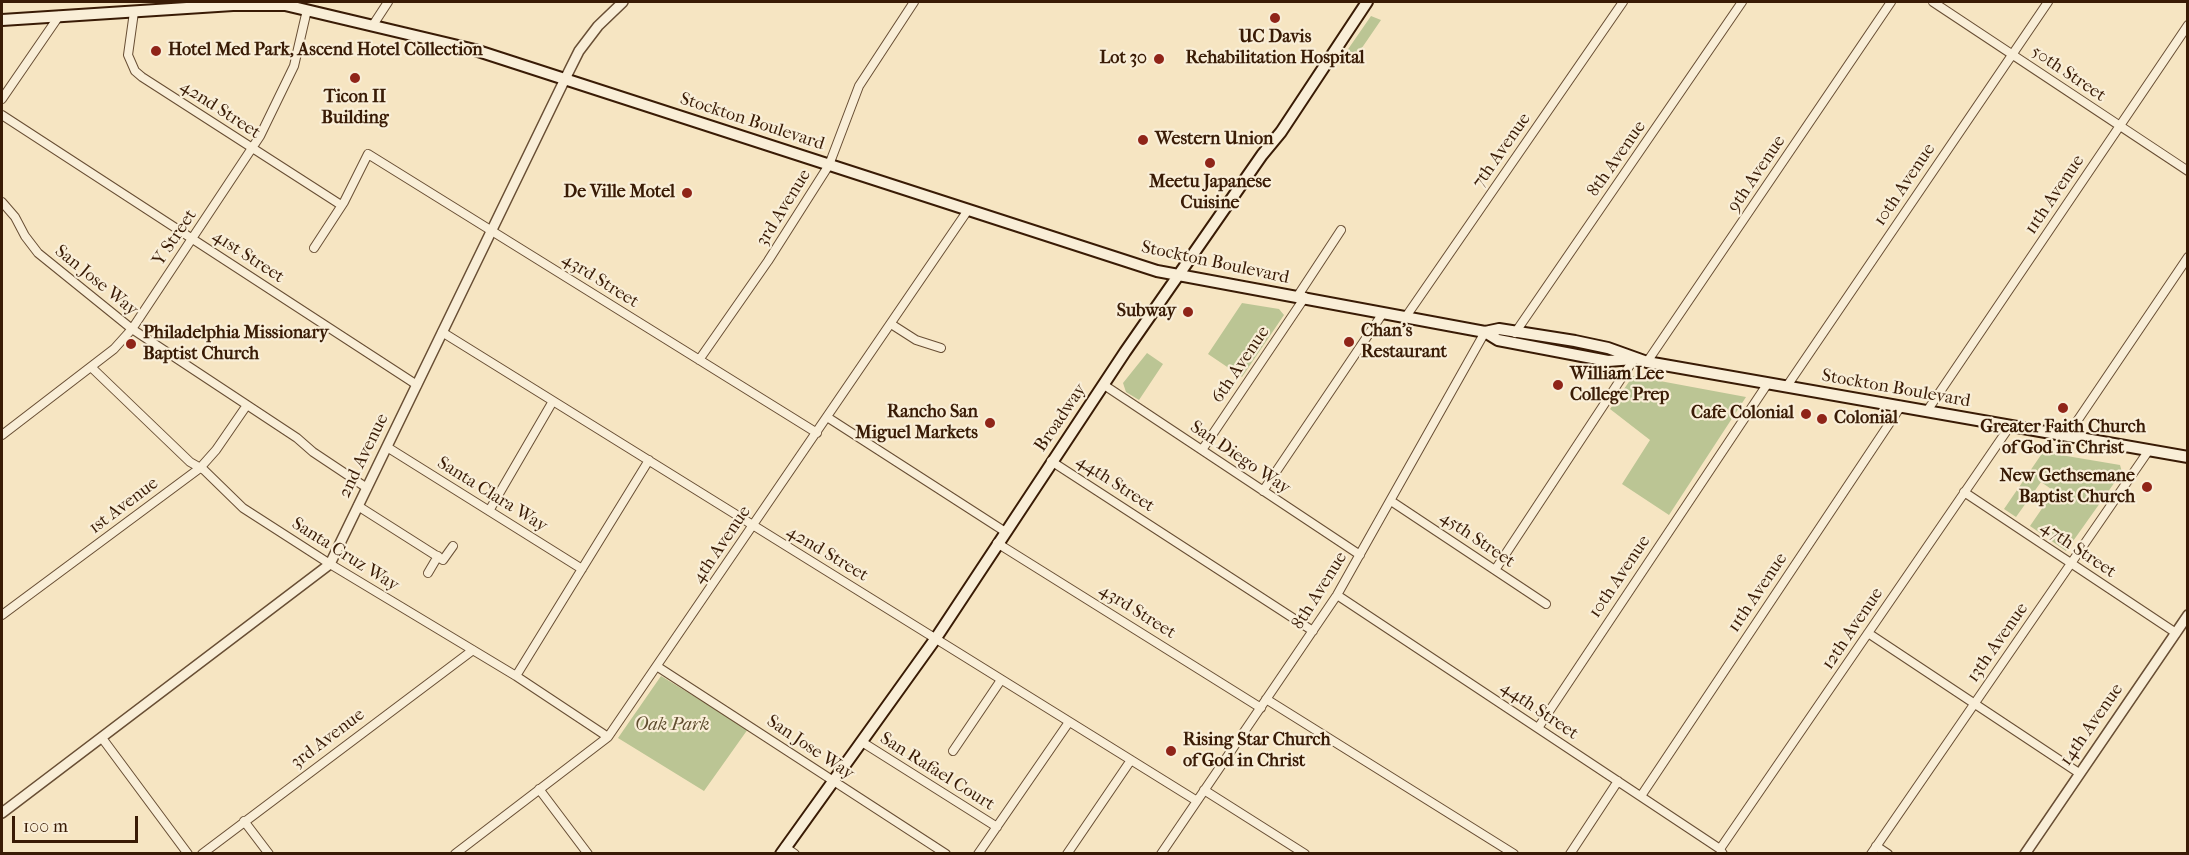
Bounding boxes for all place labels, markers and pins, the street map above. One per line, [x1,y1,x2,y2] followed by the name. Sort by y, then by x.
[1268,11,1282,25] marker: UC Davis Rehabilitation Hospital
[1186,27,1364,70] place label: UC Davis Rehabilitation Hospital
[168,40,483,62] place label: Hotel Med Park, Ascend Hotel Collection
[149,44,163,58] marker: Hotel Med Park, Ascend Hotel Collection
[1099,48,1147,70] place label: Lot 30
[1152,52,1166,66] marker: Lot 30
[348,71,362,85] marker: Ticon II Building
[321,87,389,130] place label: Ticon II Building
[1155,129,1273,151] place label: Western Union
[1136,133,1150,147] marker: Western Union
[1203,156,1217,170] marker: Meetu Japanese Cuisine
[1149,172,1271,214] place label: Meetu Japanese Cuisine
[563,182,675,204] place label: De Ville Motel
[680,186,694,200] marker: De Ville Motel
[1117,301,1176,323] place label: Subway
[1181,305,1195,319] marker: Subway
[1361,321,1447,364] place label: Chan's Restaurant
[143,323,329,366] place label: Philadelphia Missionary Baptist Church
[1342,335,1356,349] marker: Chan's Restaurant
[124,337,138,351] marker: Philadelphia Missionary Baptist Church
[1570,364,1669,406] place label: William Lee College Prep
[1551,378,1565,392] marker: William Lee College Prep
[2056,401,2070,415] marker: Greater Faith Church of God in Christ
[855,402,978,444] place label: Rancho San Miguel Markets
[1691,403,1794,425] place label: Cafe Colonial
[1799,407,1813,421] marker: Cafe Colonial
[1834,408,1898,430] place label: Colonial
[1815,412,1829,426] marker: Colonial
[983,416,997,430] marker: Rancho San Miguel Markets
[1980,417,2146,460] place label: Greater Faith Church of God in Christ
[1999,466,2135,508] place label: New Gethsemane Baptist Church
[2140,480,2154,494] marker: New Gethsemane Baptist Church
[1183,730,1331,772] place label: Rising Star Church of God in Christ
[1164,744,1178,758] marker: Rising Star Church of God in Christ

